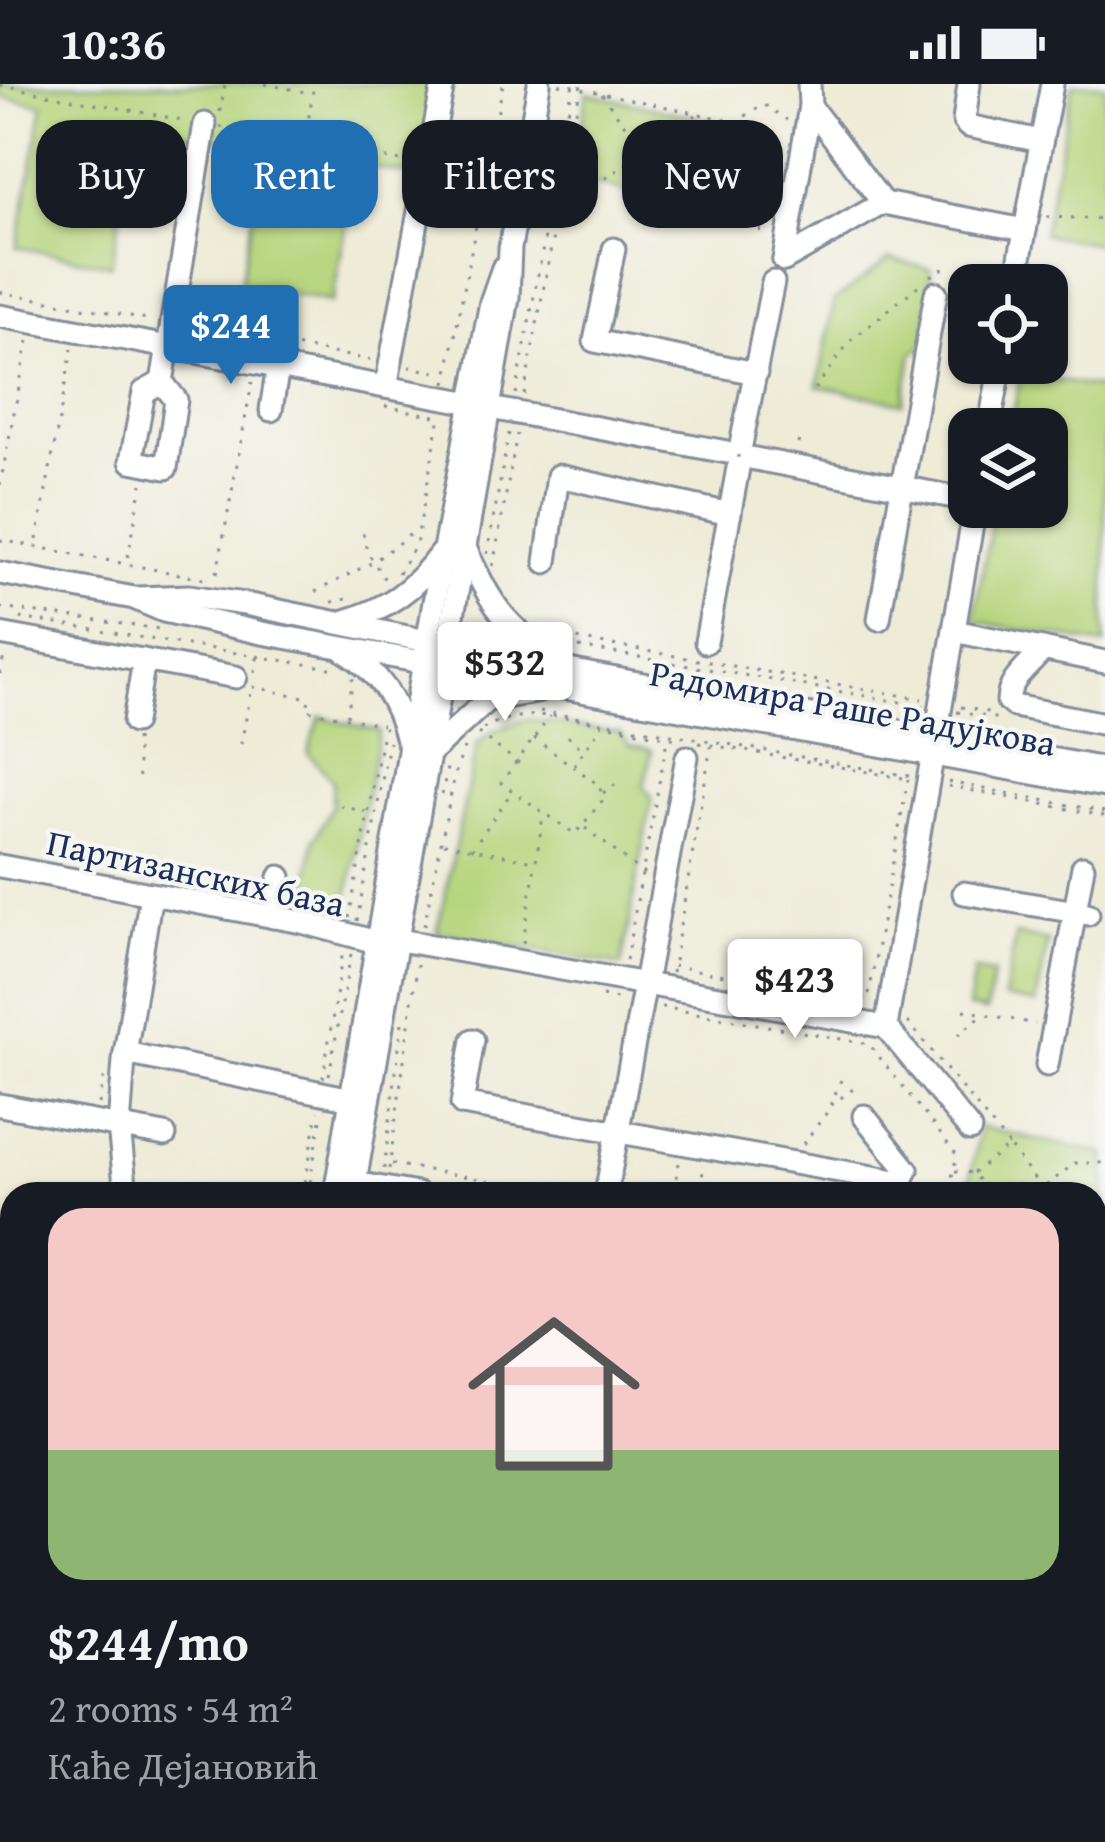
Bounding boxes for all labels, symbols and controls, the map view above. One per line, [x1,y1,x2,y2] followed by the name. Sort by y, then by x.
[60,10,166,75] text: 10:36
[36,120,187,228] chip: Buy
[211,120,378,228] chip: Rent
[402,120,598,228] chip: Filters
[622,120,783,228] chip: New
[948,264,1068,528] map controls
[948,264,1068,384] button: locate
[160,285,302,387] pin: $244
[191,295,271,352] text: $244
[948,408,1068,528] button: layers
[434,622,576,724] pin: $532
[465,632,545,689] text: $532
[646,645,1060,769] street label: Радомира Раше Радујкова
[42,815,350,929] street label: Партизанских база
[724,939,866,1041] pin: $423
[755,949,835,1006] text: $423
[446,1286,662,1502] icon: home
[48,1604,249,1679] text: $244/mo
[48,1679,293,1736] text: 2 rooms · 54 m²
[48,1736,318,1793] text: Каће Дејановић

